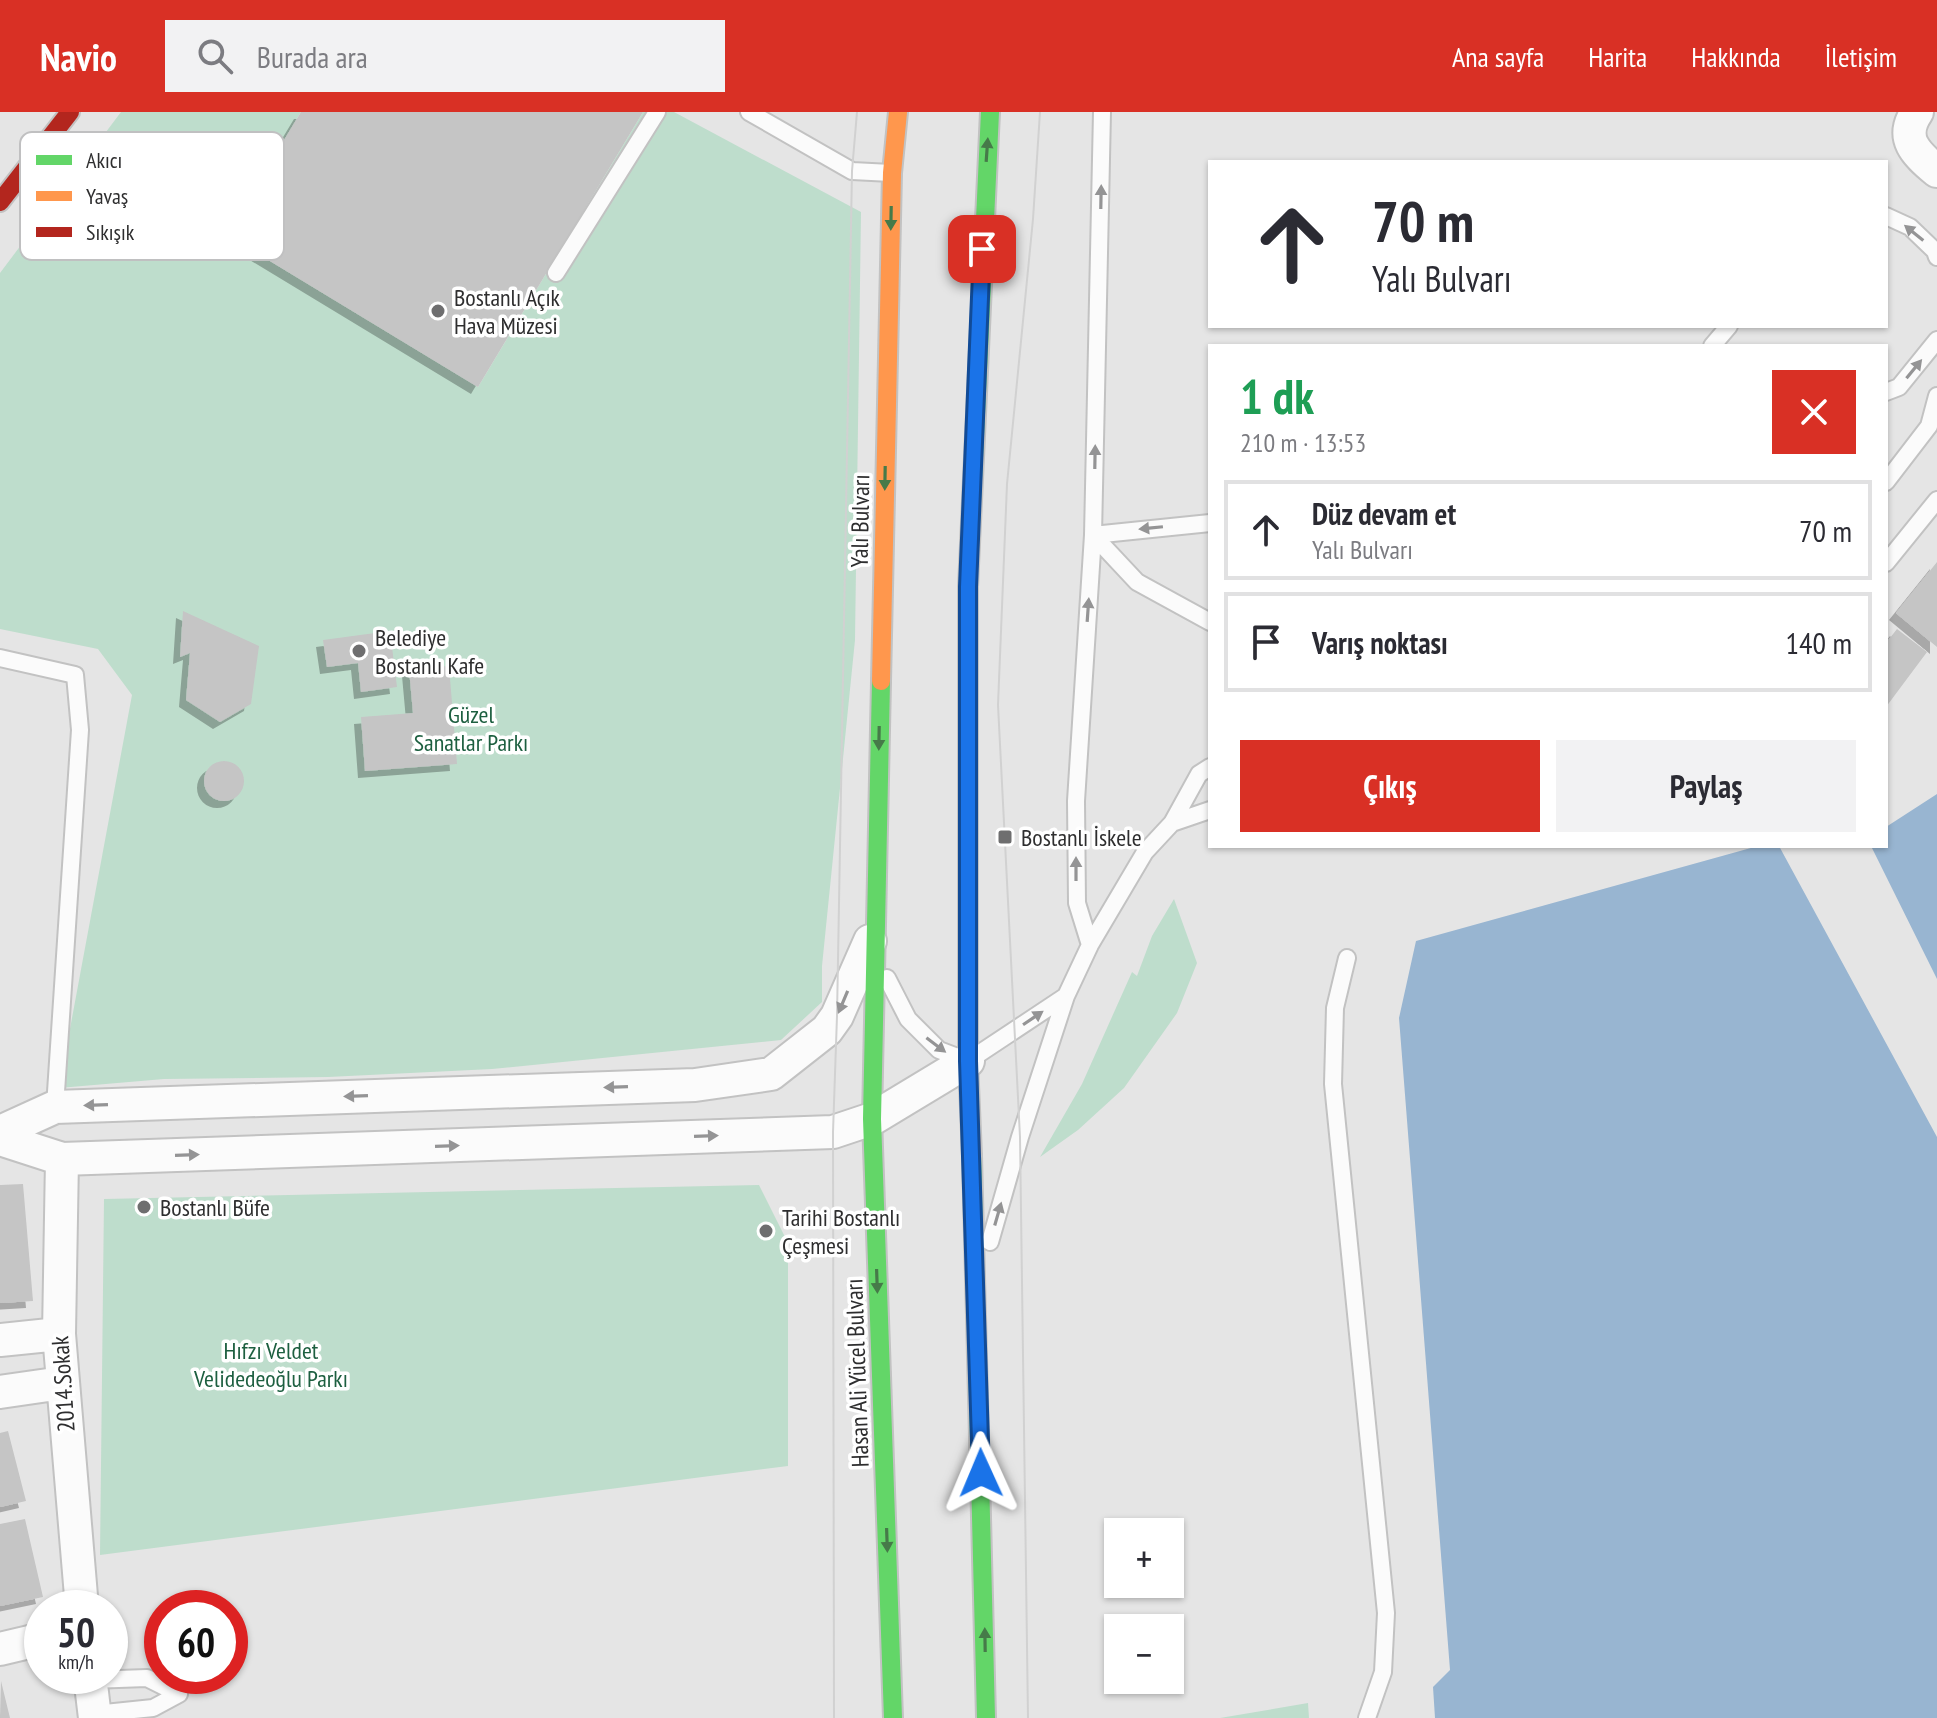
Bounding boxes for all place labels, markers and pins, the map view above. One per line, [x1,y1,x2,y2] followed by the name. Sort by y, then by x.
[948,215,1016,283] pin
[454,282,561,341] place label: Bostanlı Açık Hava Müzesi
[429,302,447,320] marker: Bostanlı Açık Hava Müzesi
[375,622,484,681] place label: Belediye Bostanlı Kafe
[350,642,368,660] marker: Belediye Bostanlı Kafe
[1021,822,1142,853] place label: Bostanlı İskele
[996,828,1014,846] marker: Bostanlı İskele
[160,1192,270,1223] place label: Bostanlı Büfe
[135,1198,153,1216] marker: Bostanlı Büfe
[782,1202,900,1261] place label: Tarihi Bostanlı Çeşmesi
[757,1222,775,1240] marker: Tarihi Bostanlı Çeşmesi

